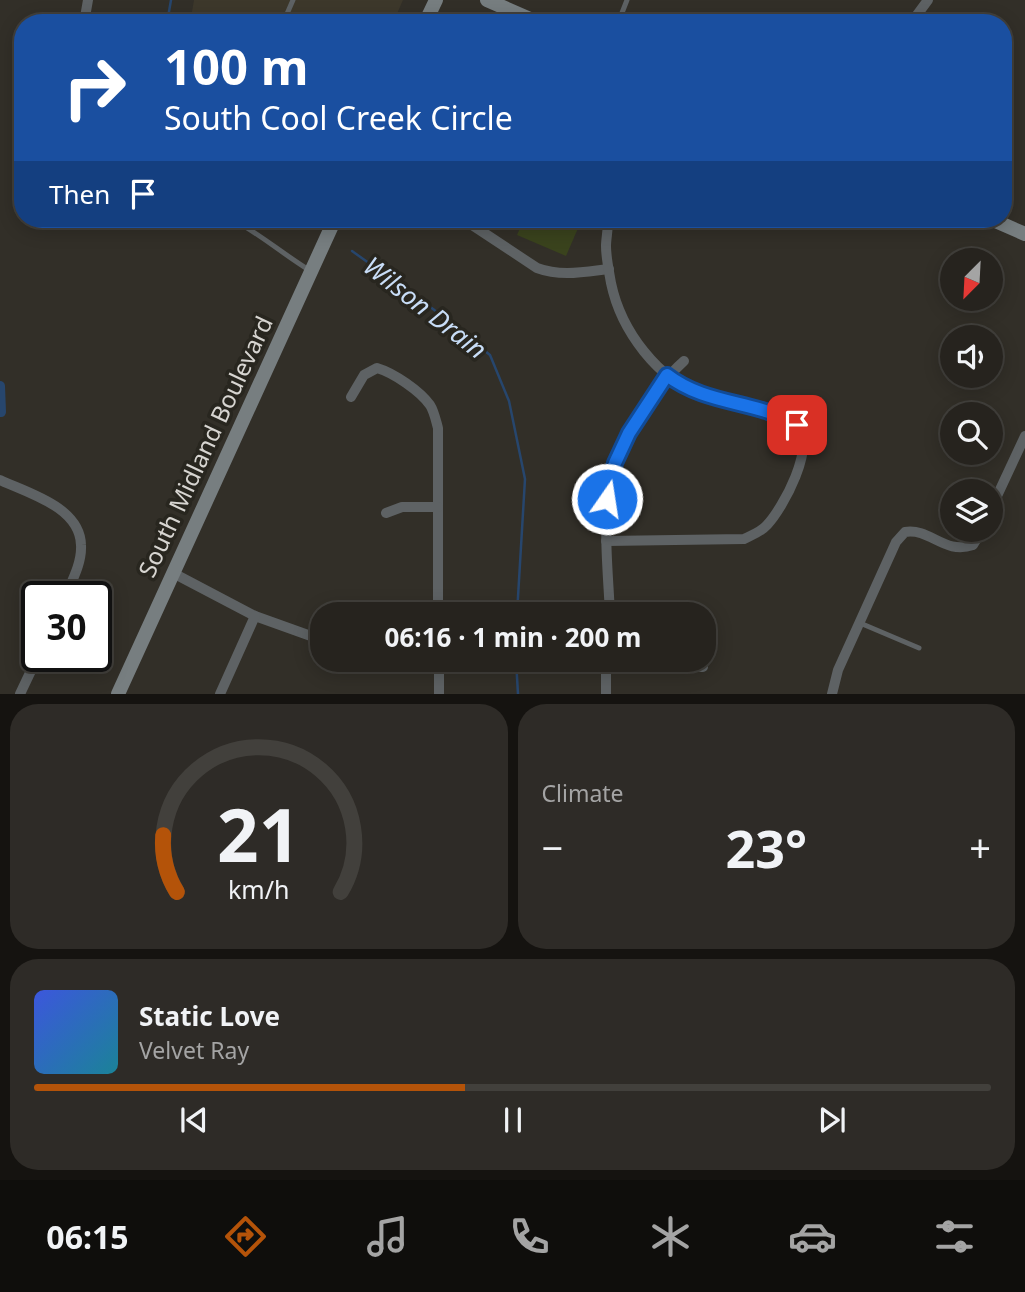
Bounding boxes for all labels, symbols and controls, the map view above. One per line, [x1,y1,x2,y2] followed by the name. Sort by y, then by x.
[164,33,309,99] text: 100 m
[49,42,140,133] icon: right
[164,96,513,139] text: South Cool Creek Circle
[124,175,162,213] icon: arrive
[49,176,110,212] text: Then
[357,248,495,367] water label: Wilson Drain
[940,248,1003,312] north arrow
[940,248,1003,542] map controls
[130,310,280,582] street label: South Midland Boulevard
[940,325,1003,388] button: sound
[767,395,827,455] pin
[940,402,1003,465] button: search
[778,406,816,444] icon: arrive
[570,462,644,536] position arrow
[940,479,1003,542] button: layers
[21,581,112,672] speed limit sign: 30
[385,619,641,655] text: 06:16 · 1 min · 200 m
[542,777,624,809] text: Climate
[217,785,300,884] text: 21
[725,812,807,883] text: 23°
[542,821,563,873] text: −
[969,821,991,873] text: +
[228,872,290,906] text: km/h
[139,998,280,1034] text: Static Love
[139,1034,249,1066] text: Velvet Ray
[175,1101,213,1139] icon: previous
[494,1101,532,1139] icon: pause
[813,1101,851,1139] icon: next
[221,1212,270,1261] icon: directions
[363,1212,412,1261] icon: music
[505,1212,554,1261] icon: phone
[646,1212,695,1261] icon: climate
[788,1212,837,1261] icon: car
[930,1212,979,1261] icon: filters
[46,1215,129,1258] text: 06:15

